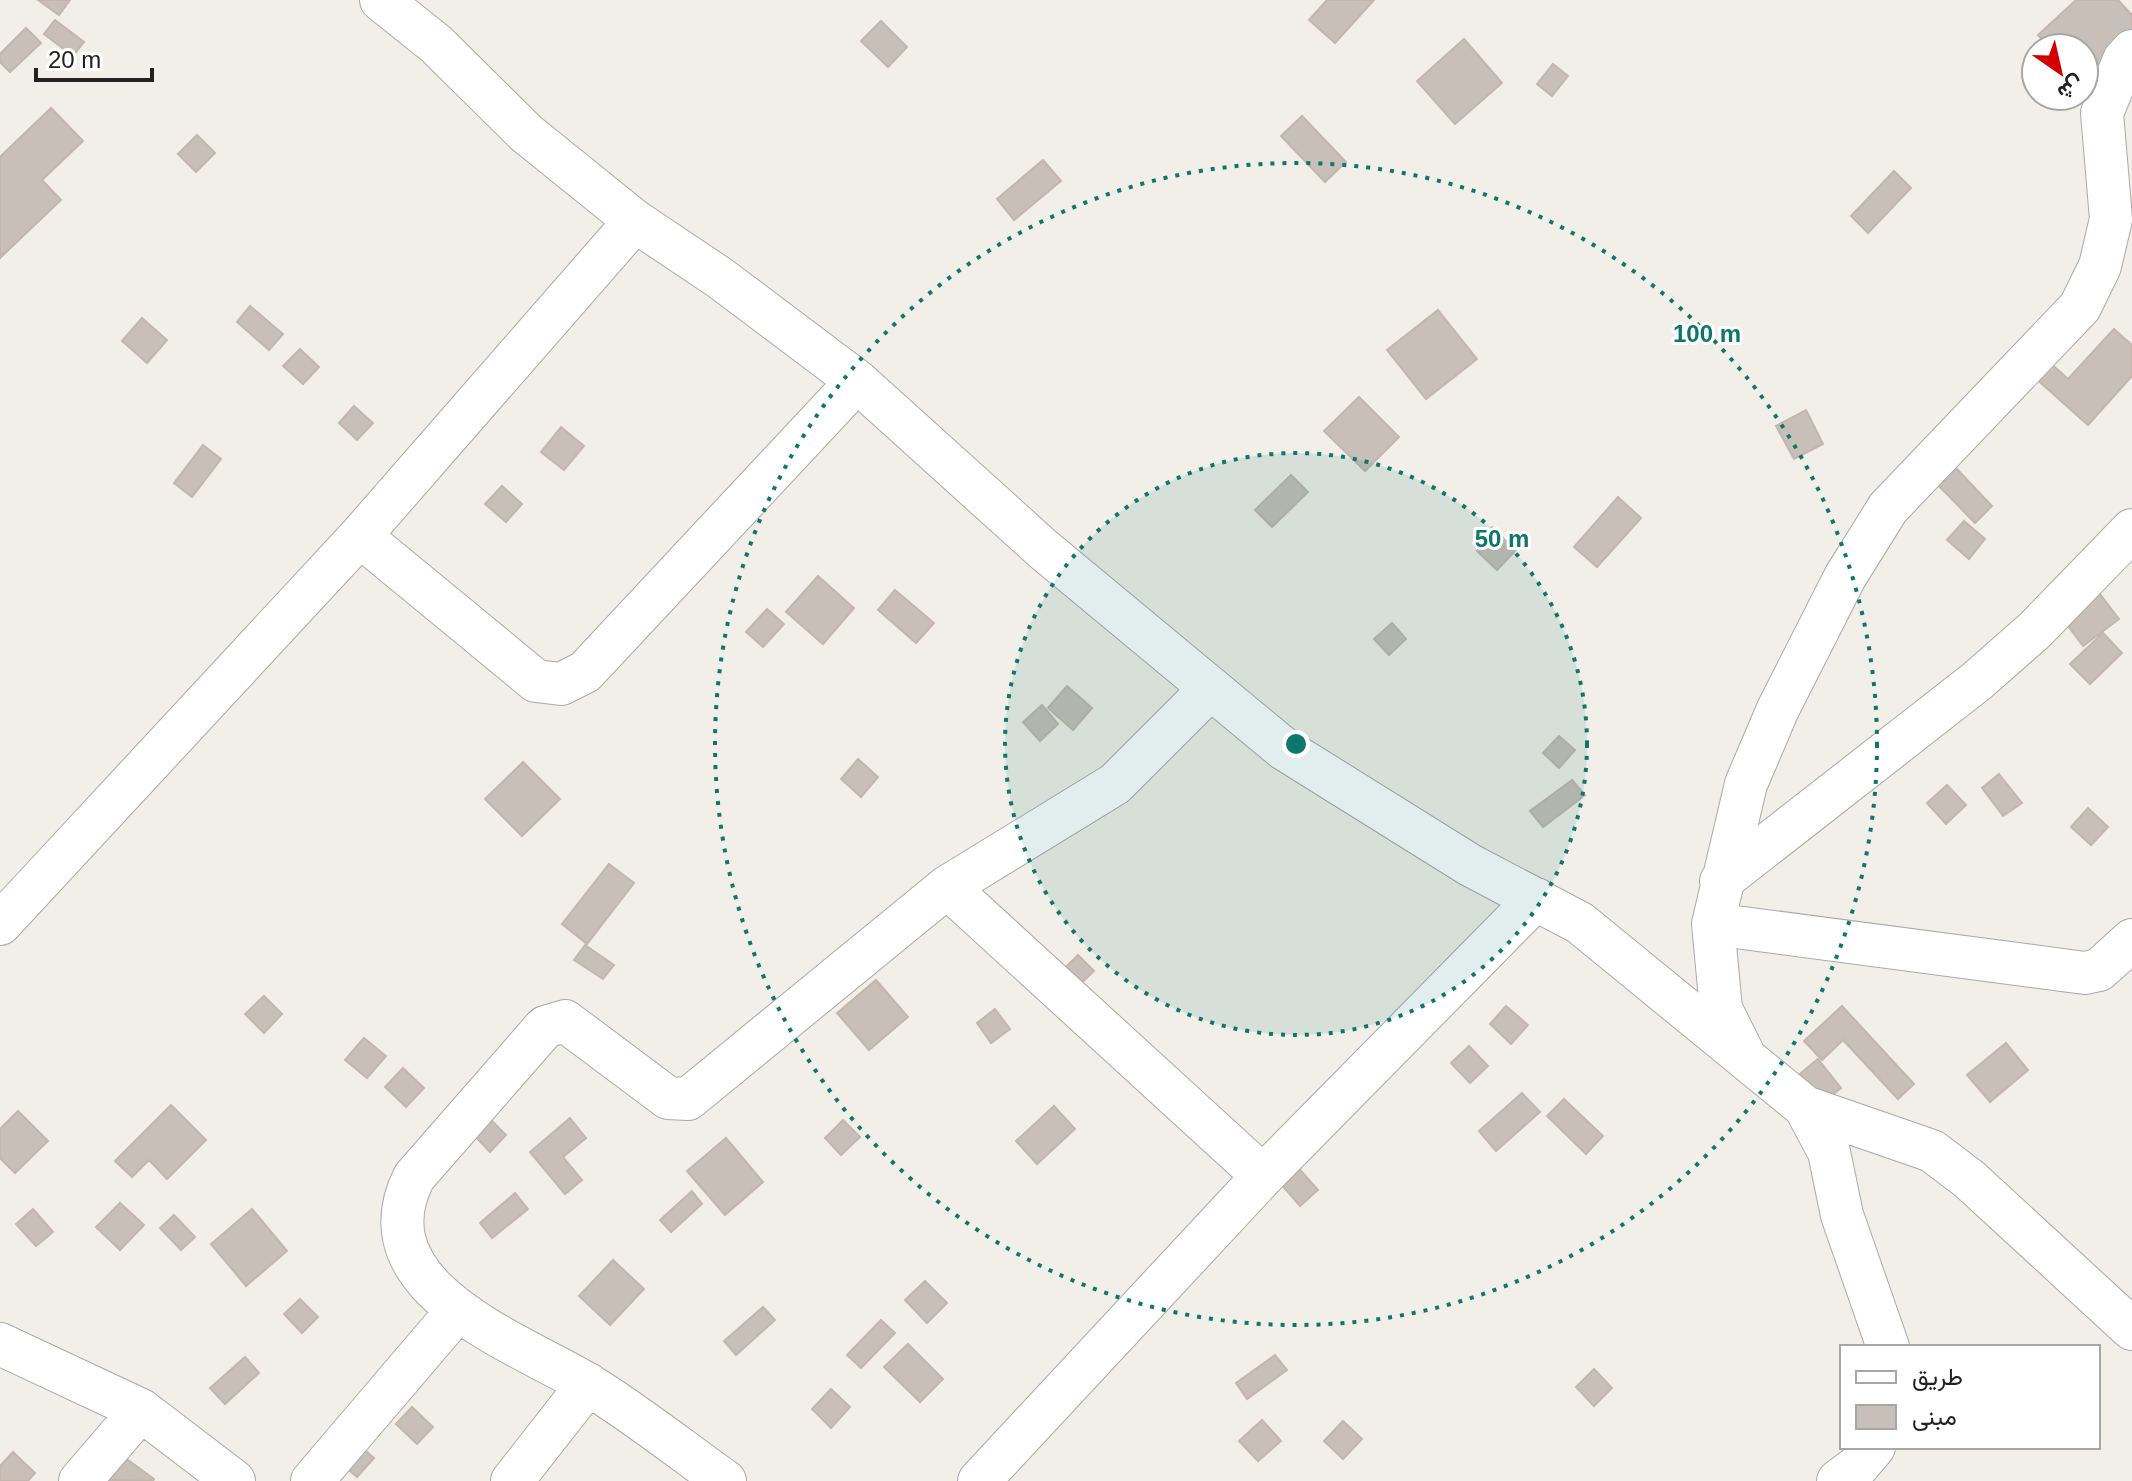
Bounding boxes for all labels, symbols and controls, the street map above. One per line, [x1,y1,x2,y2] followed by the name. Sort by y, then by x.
[36,32,152,82] scale bar
[2020,32,2100,112] north arrow
[48,46,101,73] text: 20 m
[2052,70,2089,106] text: ش
[1673,320,1741,347] text: 100 m
[1475,525,1529,552] text: 50 m
[1282,730,1310,758] centre of rings
[1840,1345,2100,1449] legend
[1912,1363,1963,1392] text: طريق
[1912,1403,1957,1431] text: مبنى

